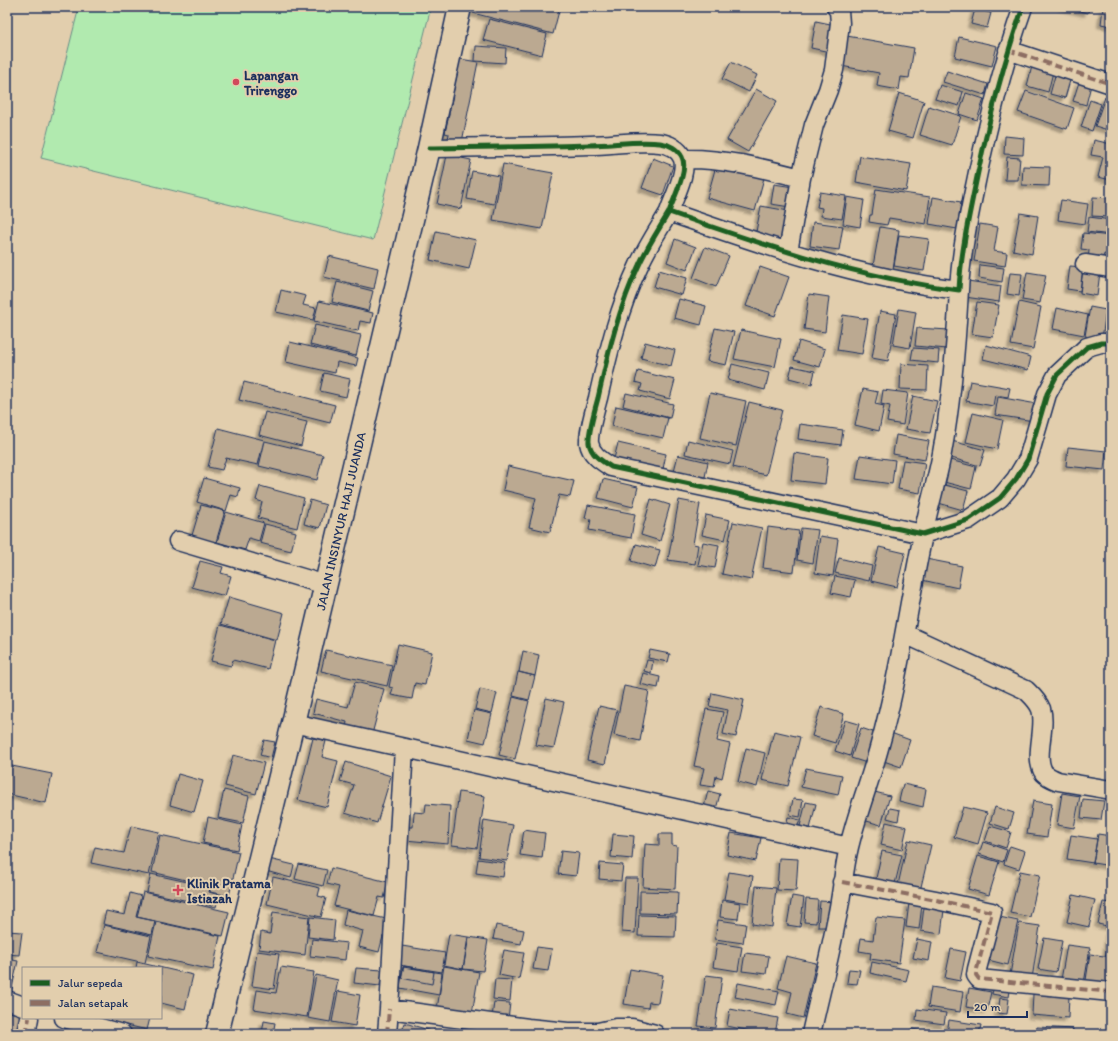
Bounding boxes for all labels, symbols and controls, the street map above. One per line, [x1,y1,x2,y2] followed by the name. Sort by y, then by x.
[243,68,299,99] place label: Lapangan Trirenggo
[231,77,241,87] marker: Lapangan Trirenggo
[313,430,369,612] street label: JALAN INSINYUR HAJI JUANDA
[187,876,271,906] place label: Klinik Pratama Istiazah
[172,884,184,896] marker: Klinik Pratama Istiazah
[22,967,162,1019] legend
[58,976,123,990] text: Jalur sepeda
[968,993,1027,1019] scale bar
[58,996,129,1010] text: Jalan setapak
[974,1000,1001,1014] text: 20 m

